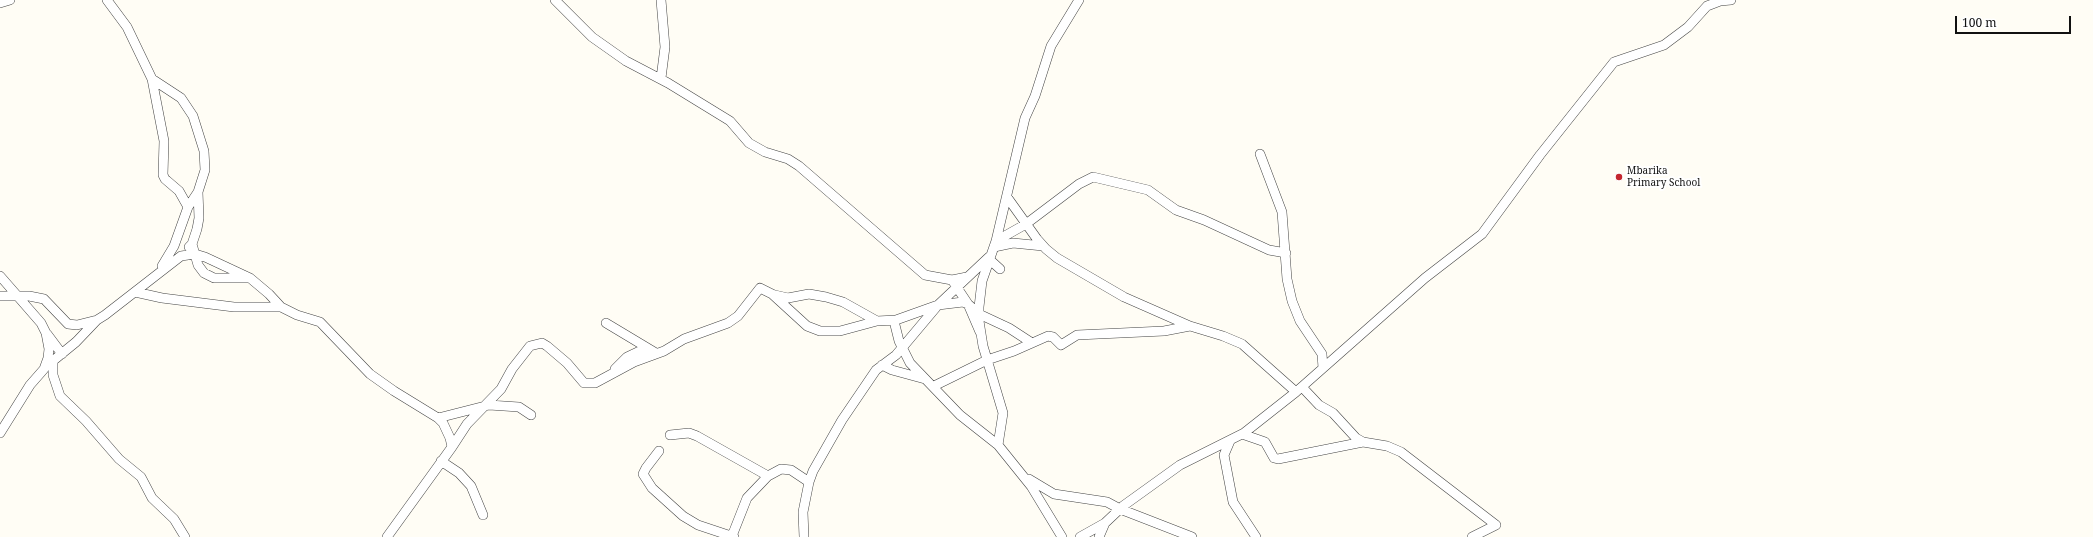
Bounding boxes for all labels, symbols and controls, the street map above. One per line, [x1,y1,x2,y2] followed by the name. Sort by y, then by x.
[1957,8,2073,34] scale bar
[1962,14,1997,31] text: 100 m
[1627,165,1700,188] place label: Mbarika Primary School
[1614,172,1624,182] marker: Mbarika Primary School

